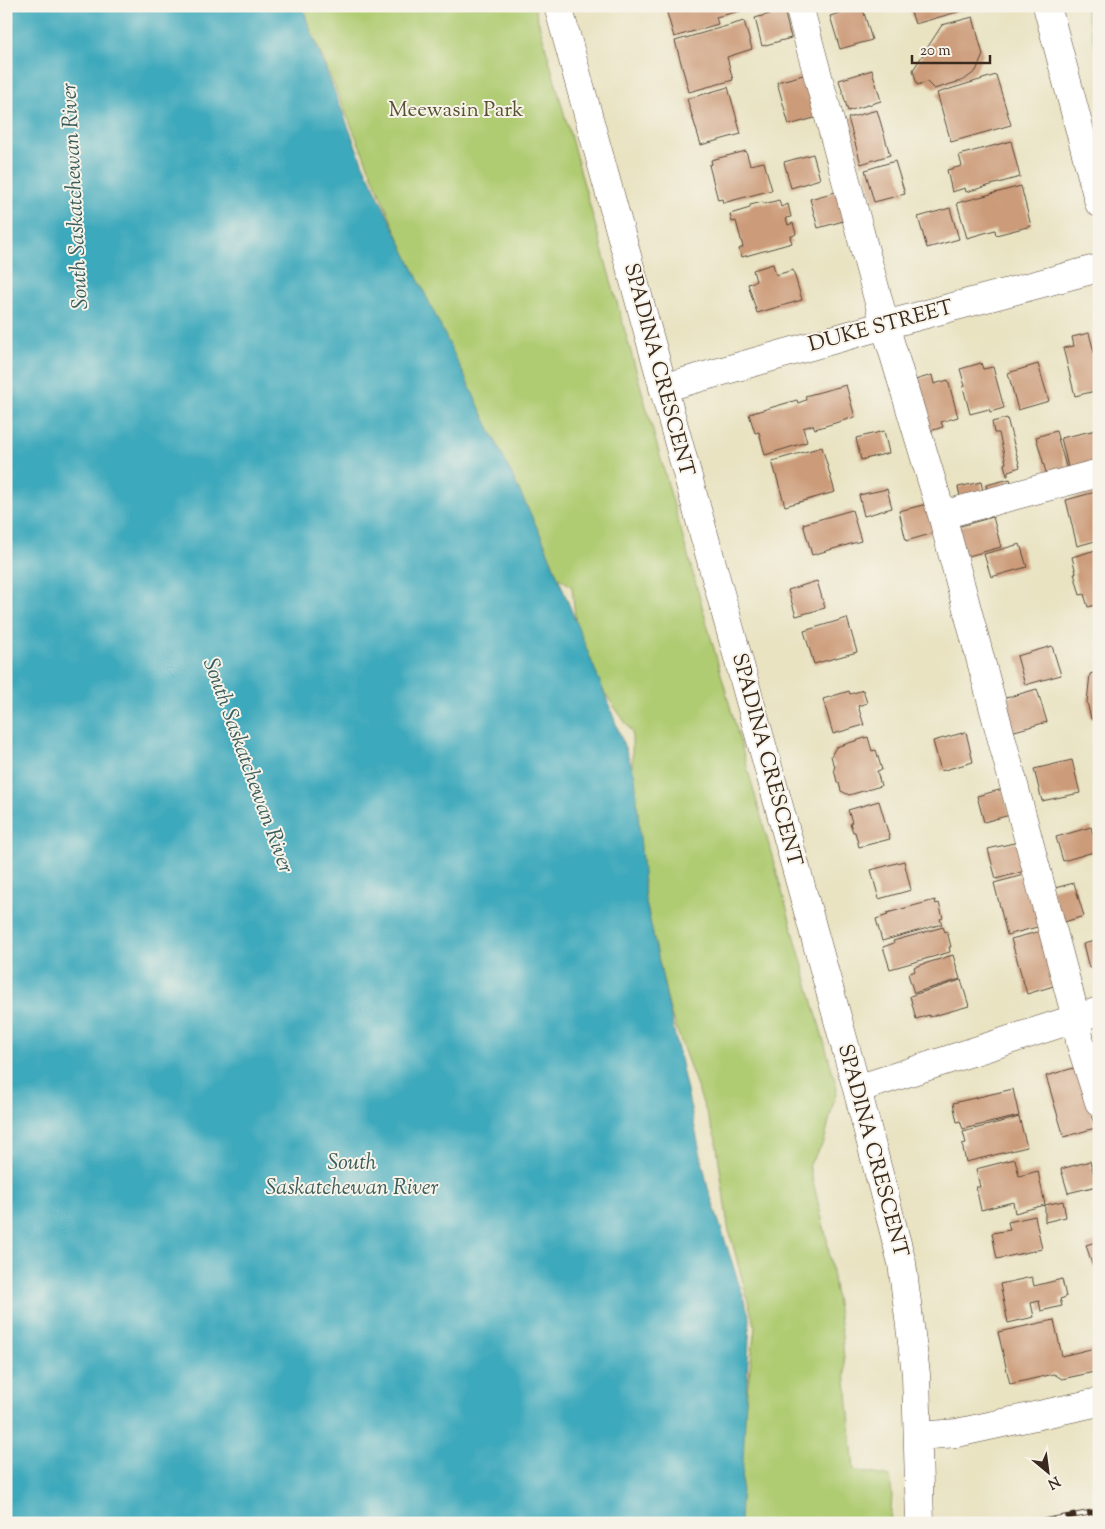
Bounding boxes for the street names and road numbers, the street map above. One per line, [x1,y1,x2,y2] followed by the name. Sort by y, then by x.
[615,260,701,480] street label: SPADINA CRESCENT
[805,293,957,361] street label: DUKE STREET
[723,650,809,870] street label: SPADINA CRESCENT
[829,1041,915,1261] street label: SPADINA CRESCENT

